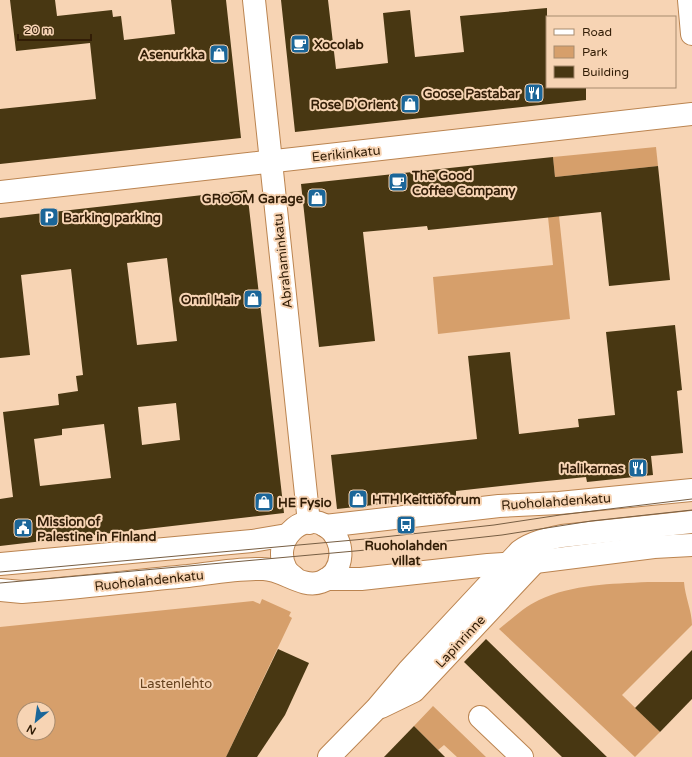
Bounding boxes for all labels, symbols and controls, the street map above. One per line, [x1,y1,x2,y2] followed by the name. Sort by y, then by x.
[18,16,91,42] scale bar
[546,16,676,88] legend
[24,23,53,37] text: 20 m
[582,25,612,39] text: Road
[289,33,311,55] cafe icon: Xocolab
[314,37,364,53] place label: Xocolab
[208,43,230,65] shop icon: Asenurkka
[582,45,608,59] text: Park
[140,47,205,63] place label: Asenurkka
[582,65,629,79] text: Building
[523,82,545,104] restaurant icon: Goose Pastabar
[423,86,521,102] place label: Goose Pastabar
[399,93,421,115] shop icon: Rose D'Orient
[310,97,396,113] place label: Rose D'Orient
[311,142,381,166] street label: Eerikinkatu
[411,168,515,199] place label: The Good Coffee Company
[387,171,409,193] cafe icon: The Good Coffee Company
[306,187,328,209] shop icon: GROOM Garage
[202,191,304,207] place label: GROOM Garage
[38,206,60,228] parking icon: Barking parking
[63,210,161,226] place label: Barking parking
[270,213,296,309] street label: Abrahaminkatu
[242,288,264,310] shop icon: Onni Hair
[181,292,240,308] place label: Onni Hair
[627,457,649,479] restaurant icon: Halikarnas
[560,461,624,477] place label: Halikarnas
[347,488,369,510] shop icon: HTH Keittiöforum
[501,490,611,514] street label: Ruoholahdenkatu
[253,491,275,513] shop icon: HE Fysio
[372,492,481,508] place label: HTH Keittiöforum
[278,495,332,511] place label: HE Fysio
[37,514,156,545] place label: Mission of Palestine in Finland
[395,514,417,536] bus stop icon: Ruoholahden villat
[12,517,34,539] public building icon: Mission of Palestine in Finland
[365,538,447,569] place label: Ruoholahden villat
[94,567,205,595] street label: Ruoholahdenkatu
[433,612,489,671] street label: Lapinrinne
[140,676,212,692] park label: Lastenlehto
[16,701,56,741] north arrow
[24,721,38,737] text: N

